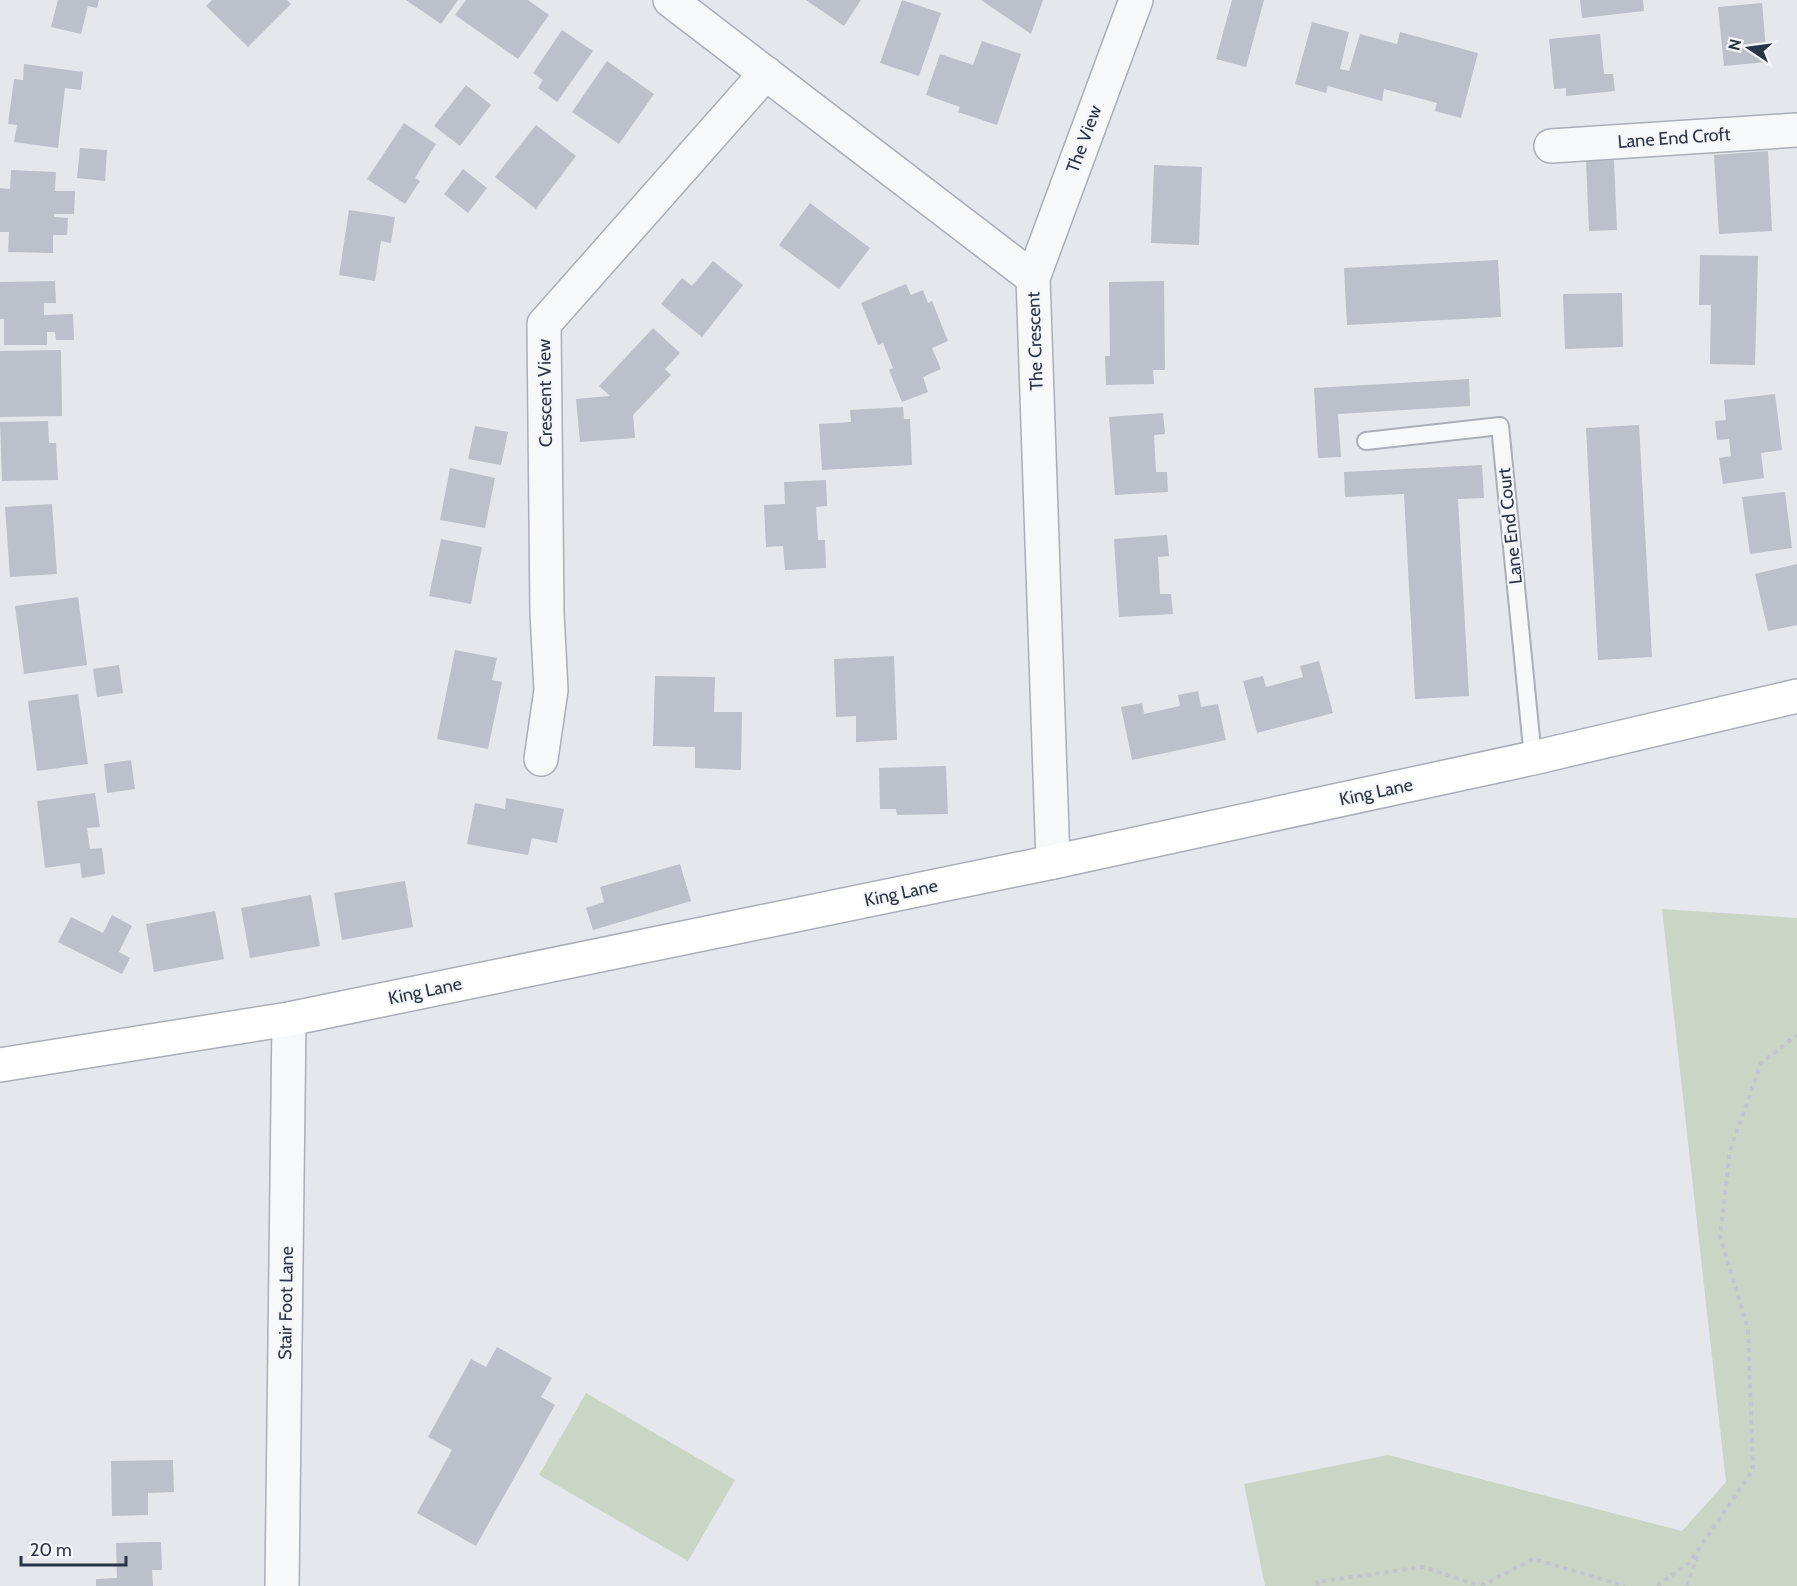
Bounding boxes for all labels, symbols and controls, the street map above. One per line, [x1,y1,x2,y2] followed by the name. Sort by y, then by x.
[1719,18,1779,78] north arrow
[1724,37,1745,52] text: N
[1062,102,1106,176] street label: The View
[1617,123,1731,153] street label: Lane End Croft
[1022,291,1048,391] street label: The Crescent
[533,339,557,447] street label: Crescent View
[1493,467,1527,585] street label: Lane End Court
[1337,774,1415,810] street label: King Lane
[862,875,940,911] street label: King Lane
[386,973,464,1009] street label: King Lane
[274,1246,298,1360] street label: Stair Foot Lane
[21,1529,126,1567] scale bar
[30,1539,72,1561] text: 20 m

